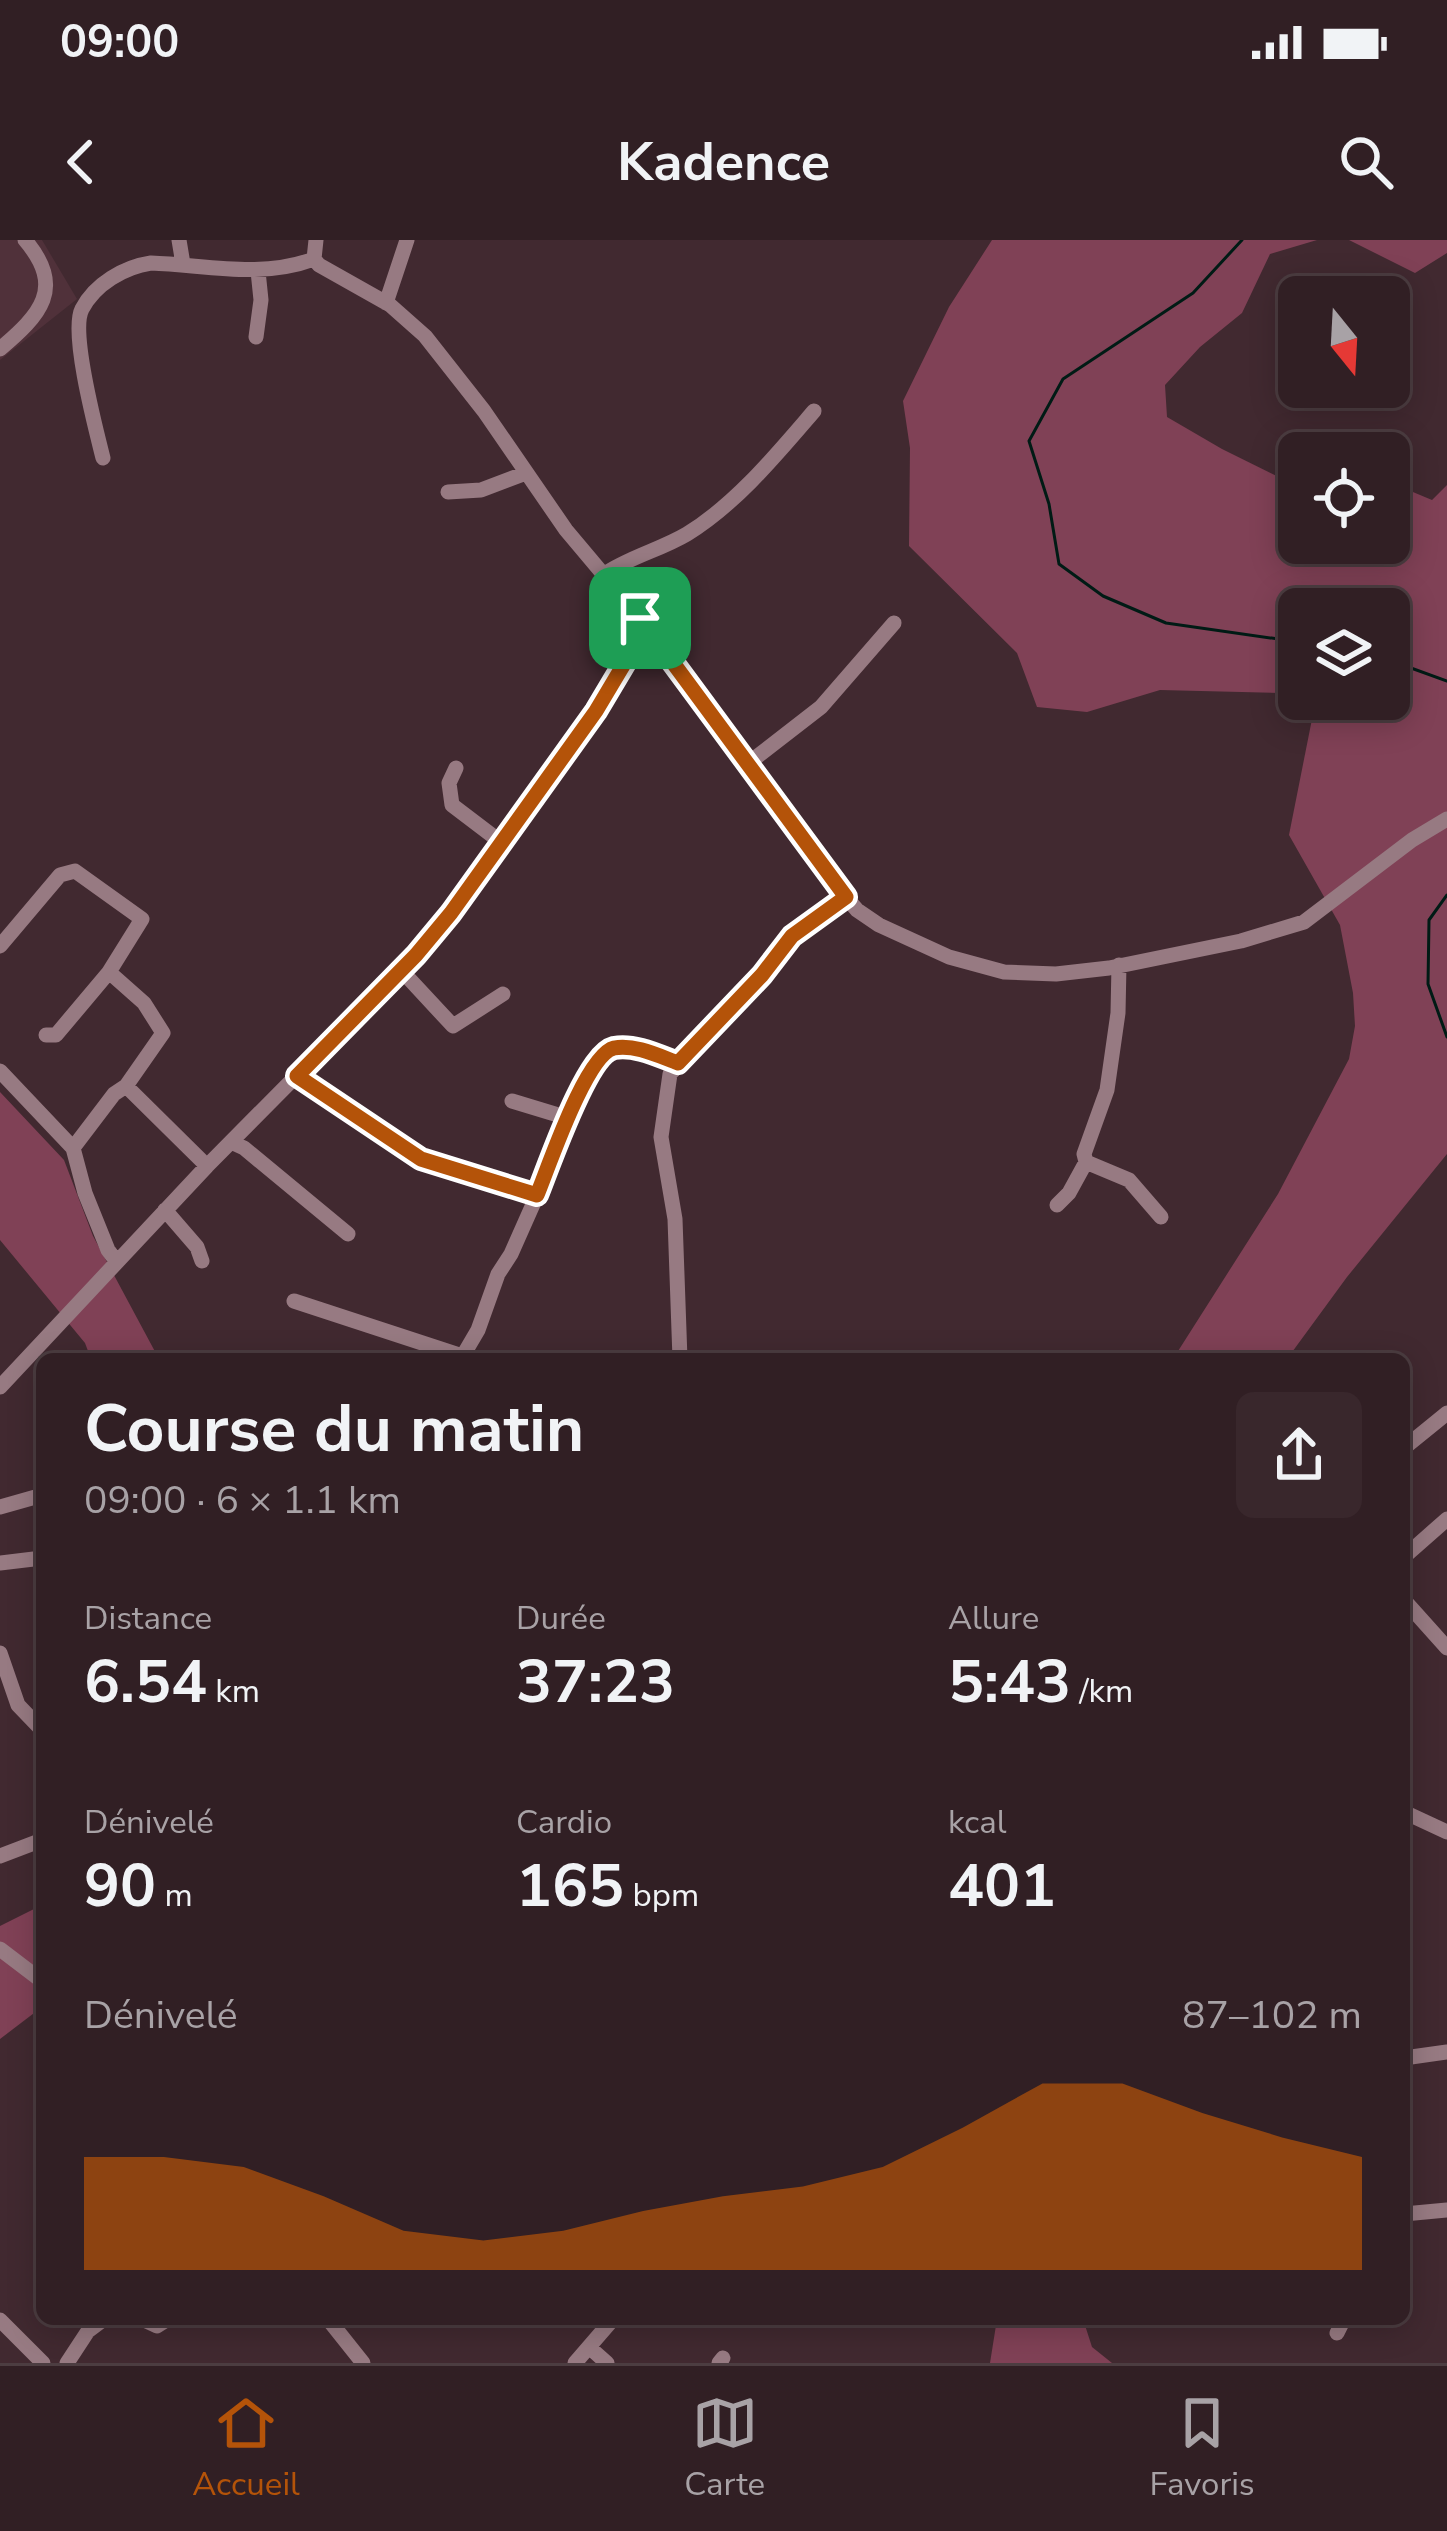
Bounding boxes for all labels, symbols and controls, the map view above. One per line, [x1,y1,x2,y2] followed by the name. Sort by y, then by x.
[60,12,179,73] text: 09:00
[617,125,830,199] text: Kadence
[48,129,114,195] icon: back
[1333,129,1399,195] icon: search
[1278,276,1410,408] north arrow
[1278,276,1410,720] map controls
[1278,432,1410,564] button: locate
[589,567,691,669] pin
[607,585,673,651] icon: arrive
[1278,588,1410,720] button: layers
[84,1384,584,1474] text: Course du matin
[1236,1392,1362,1518] button: share
[84,1474,401,1527] text: 09:00 · 6 × 1.1 km
[84,1596,212,1641] text: Distance
[516,1596,606,1641] text: Durée
[948,1596,1039,1641] text: Allure
[84,1641,207,1723] text: 6.54
[516,1641,675,1723] text: 37:23
[948,1641,1071,1723] text: 5:43
[207,1669,260,1714] text: km
[1071,1669,1133,1714] text: /km
[84,1800,214,1845] text: Dénivelé
[516,1800,612,1845] text: Cardio
[948,1800,1007,1845] text: kcal
[84,1845,156,1927] text: 90
[516,1845,624,1927] text: 165
[948,1845,1056,1927] text: 401
[156,1873,193,1918] text: m
[624,1873,699,1918] text: bpm
[84,1989,238,2042] text: Dénivelé
[1182,1989,1362,2042] text: 87–102 m
[192,2390,300,2507] tab: Accueil
[684,2390,765,2507] tab: Carte
[1150,2390,1255,2507] tab: Favoris

